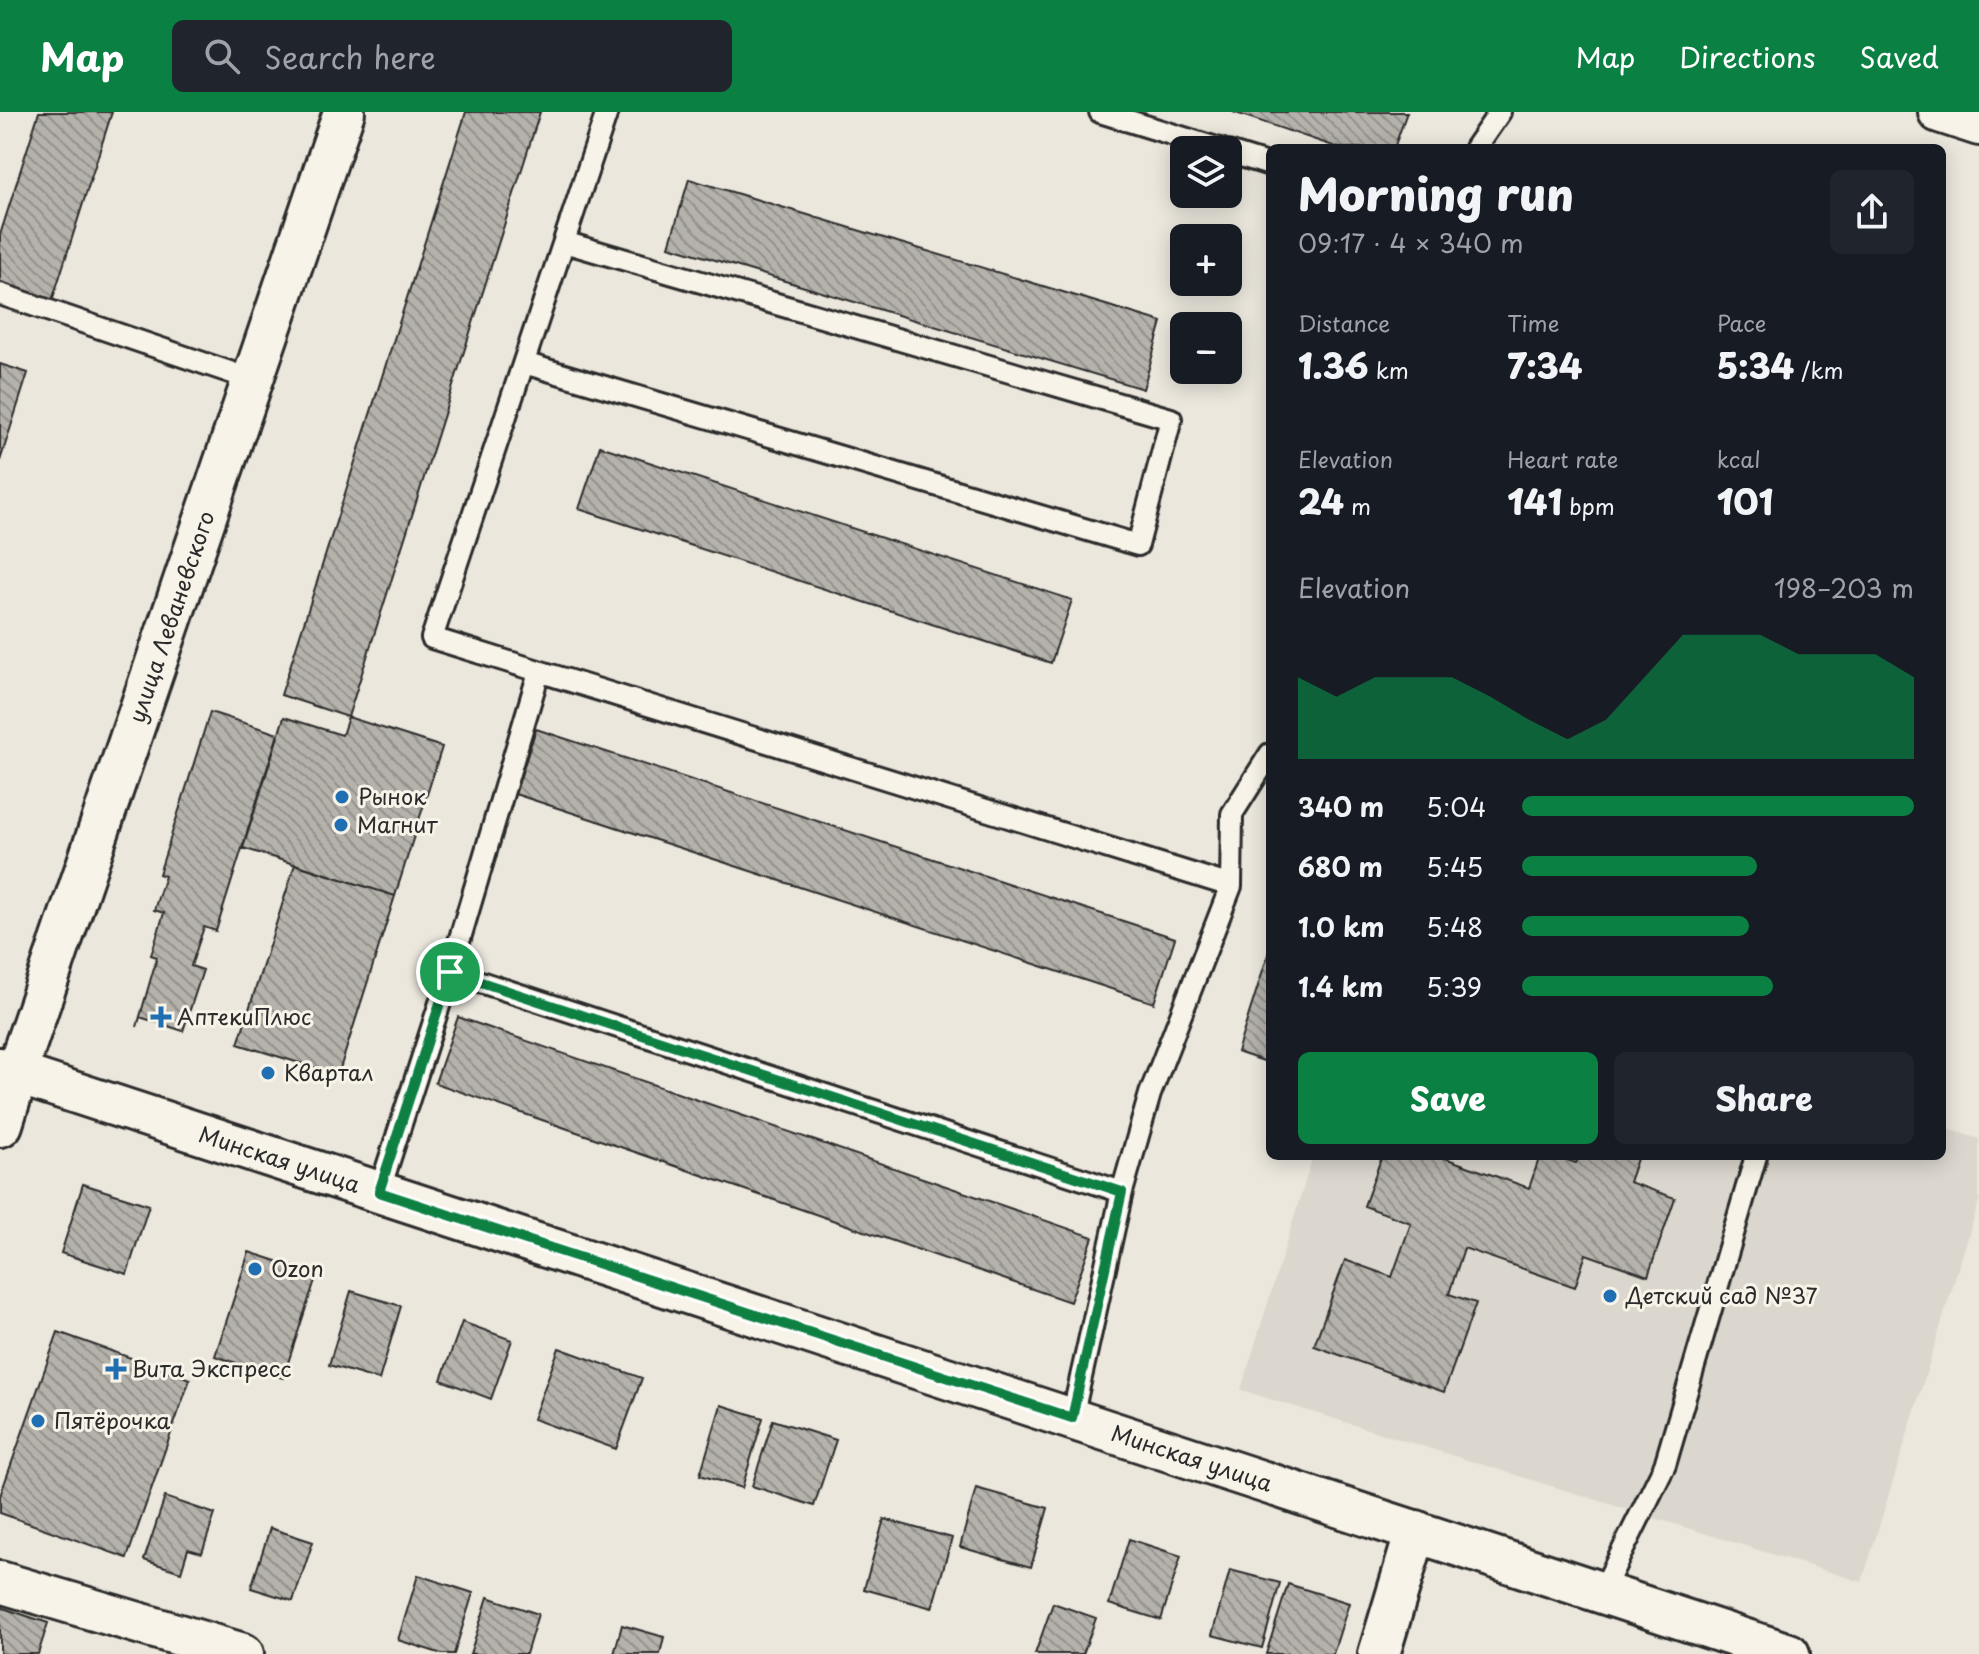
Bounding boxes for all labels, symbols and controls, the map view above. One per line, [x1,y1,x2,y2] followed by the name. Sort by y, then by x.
[172,20,732,92] search box
[40,28,124,85] text: Map
[200,34,244,78] icon: search
[264,34,436,79] text: Search here
[1576,35,1635,78] text: Map
[1679,35,1816,78] text: Directions
[1860,35,1939,78] text: Saved
[1170,136,1242,384] map controls
[1170,136,1242,208] button: layers
[1298,160,1574,226] text: Morning run
[1830,170,1914,254] button: share
[1298,223,1524,262] text: 09:17 · 4 × 340 m
[1170,224,1242,296] button: +
[1298,306,1390,339] text: Distance
[1507,306,1559,339] text: Time
[1717,306,1766,339] text: Pace
[1170,312,1242,384] button: −
[1298,339,1369,391] text: 1.36
[1507,339,1582,391] text: 7:34
[1717,339,1794,391] text: 5:34
[1369,353,1409,386] text: km
[1794,353,1843,386] text: /km
[1298,442,1393,475] text: Elevation
[1507,442,1618,475] text: Heart rate
[1717,442,1761,475] text: kcal
[1298,475,1344,527] text: 24
[1507,475,1562,527] text: 141
[1717,475,1773,527] text: 101
[1344,489,1371,522] text: m
[1562,489,1615,522] text: bpm
[119,506,222,727] street label: улица Леваневского
[1298,568,1410,607] text: Elevation
[1774,568,1914,607] text: 198–203 m
[358,779,427,812] place label: Рынок
[1298,787,1384,826] text: 340 m
[1426,787,1486,826] text: 5:04
[333,788,351,806] marker: Рынок
[357,807,439,840] place label: Магнит
[332,816,350,834] marker: Магнит
[1298,847,1383,886] text: 680 m
[1426,847,1483,886] text: 5:45
[1298,907,1385,946] text: 1.0 km
[1426,907,1483,946] text: 5:48
[416,938,484,1006] pin
[428,950,472,994] icon: arrive
[1298,967,1383,1006] text: 1.4 km
[1426,967,1482,1006] text: 5:39
[177,999,311,1032] place label: АптекиПлюс
[152,1008,170,1026] marker: АптекиПлюс
[1298,1052,1598,1144] button: Save
[1614,1052,1914,1144] button: Share
[284,1055,373,1088] place label: Квартал
[259,1064,277,1082] marker: Квартал
[195,1116,365,1200] street label: Минская улица
[271,1251,324,1284] place label: Ozon
[246,1260,264,1278] marker: Ozon
[1625,1278,1818,1311] place label: Детский сад №37
[1601,1287,1619,1305] marker: Детский сад №37
[132,1351,292,1384] place label: Вита Экспресс
[107,1360,125,1378] marker: Вита Экспресс
[54,1403,171,1436] place label: Пятёрочка
[29,1412,47,1430] marker: Пятёрочка
[1107,1415,1277,1499] street label: Минская улица

